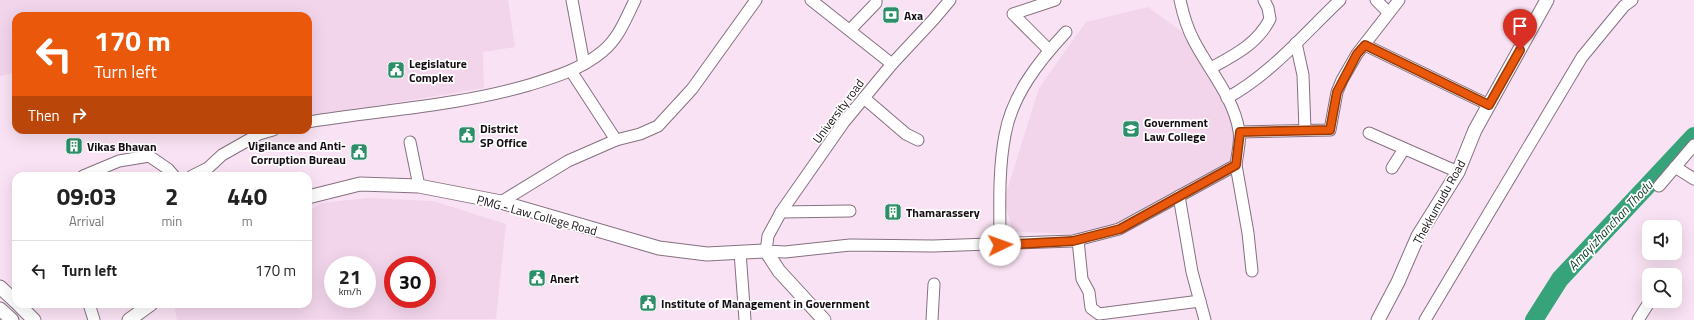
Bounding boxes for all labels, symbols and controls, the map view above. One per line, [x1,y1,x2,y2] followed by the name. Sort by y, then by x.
[881,5,901,25] bank icon: Axa
[904,6,923,25] place label: Axa
[1503,9,1537,50] pin
[1509,15,1531,37] icon: arrive
[94,19,171,62] text: 170 m
[28,28,80,80] icon: left
[409,54,467,87] place label: Legislature Complex
[94,58,157,85] text: Turn left
[386,60,406,80] public building icon: Legislature Complex
[807,75,869,147] street label: University road
[28,104,60,127] text: Then
[68,104,90,126] icon: right
[1144,113,1209,146] place label: Government Law College
[480,119,527,152] place label: District SP Office
[1121,119,1141,139] school or university icon: Government Law College
[457,125,477,145] public building icon: District SP Office
[64,136,84,156] building icon: Vikas Bhavan
[248,136,346,169] place label: Vigilance and Anti- Corruption Bureau
[87,137,157,156] place label: Vikas Bhavan
[349,142,369,162] public building icon: Vigilance and Anti- Corruption Bureau
[1408,156,1470,248] street label: Thekkumudu Road
[1563,174,1658,275] water label: Amayizhanchan Thodu
[57,178,117,214] text: 09:03
[165,178,179,214] text: 2
[227,178,267,214] text: 440
[475,190,599,240] street label: PMG - Law College Road
[883,202,903,222] building icon: Thamarassery
[906,203,980,222] place label: Thamarassery
[69,211,104,231] text: Arrival
[161,211,182,231] text: min
[242,211,253,231] text: m
[1642,220,1682,308] map controls
[1642,220,1682,260] button: sound
[979,224,1021,266] position arrow
[384,256,436,308] speed limit sign: 30
[62,259,117,282] text: Turn left
[255,259,296,282] text: 170 m
[28,260,50,282] icon: left
[339,261,361,292] text: 21
[527,268,547,288] public building icon: Anert
[1642,268,1682,308] button: search
[550,269,579,288] place label: Anert
[339,284,361,299] text: km/h
[638,293,658,313] public building icon: Institute of Management in Government
[661,294,870,313] place label: Institute of Management in Government

